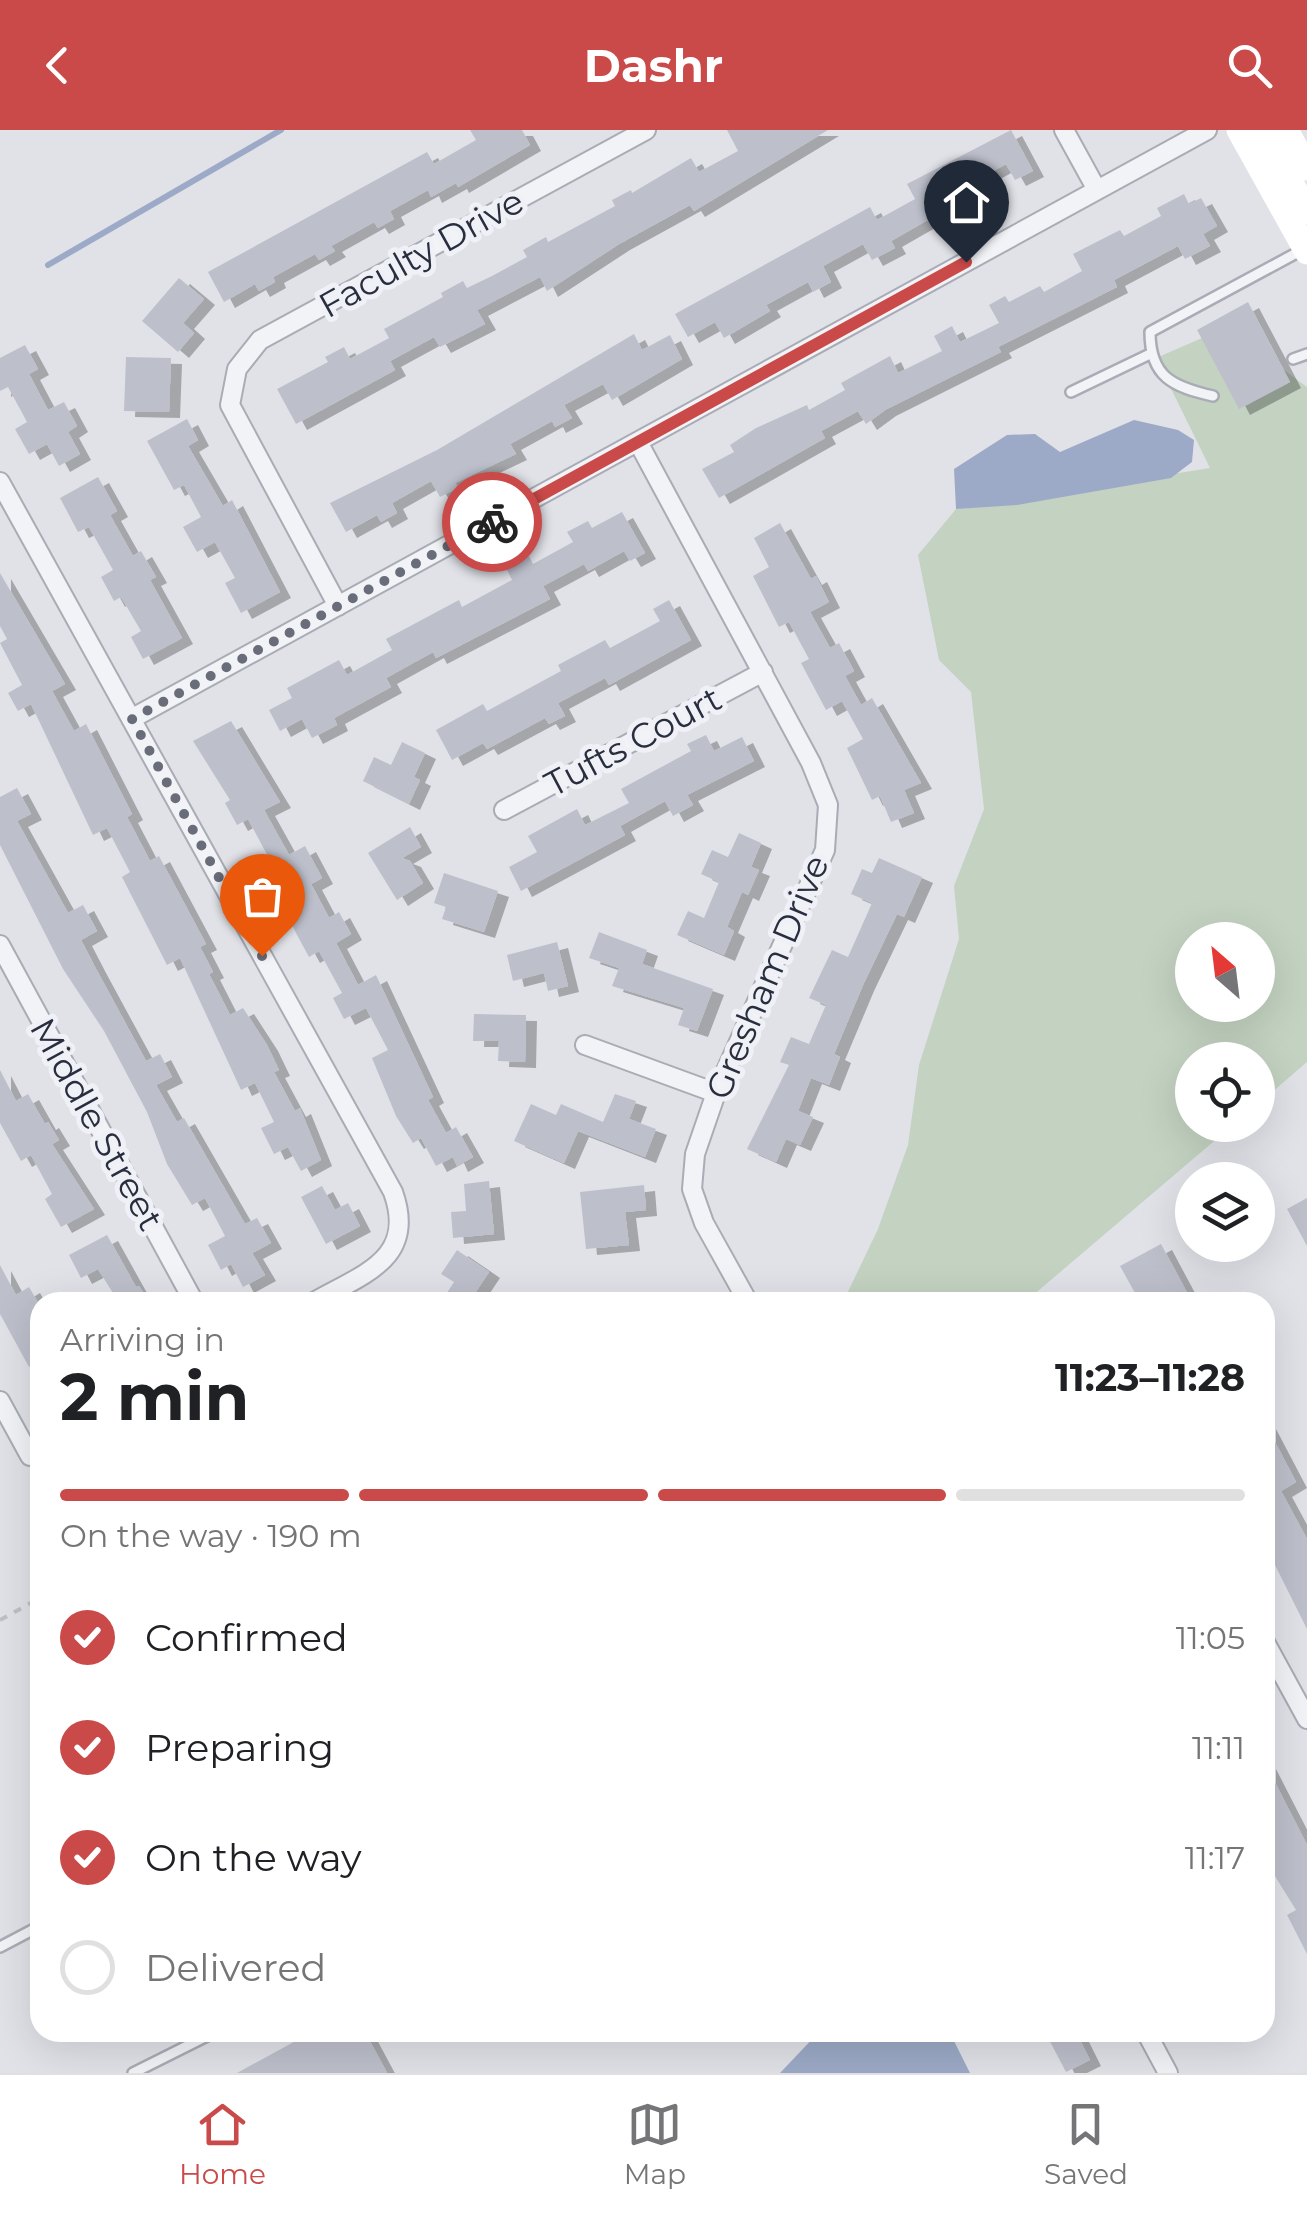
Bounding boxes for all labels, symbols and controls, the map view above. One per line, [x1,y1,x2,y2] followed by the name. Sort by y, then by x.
[30,38,85,93] icon: back
[584,38,723,93] text: Dashr
[1222,38,1277,93] icon: search
[924,160,1009,263] pin
[939,175,994,230] icon: home
[311,179,531,327] street label: Faculty Drive
[442,472,542,572] courier
[465,495,520,550] icon: bike
[537,677,729,805] street label: Tufts Court
[696,848,838,1106] street label: Gresham Drive
[220,854,305,957] pin
[235,869,290,924] icon: bag
[1175,922,1275,1022] north arrow
[1175,922,1275,1262] map controls
[21,1010,173,1238] street label: Middle Street
[1175,1042,1275,1142] button: locate
[1175,1162,1275,1262] button: layers
[60,1320,225,1359] text: Arriving in
[1055,1354,1245,1401] text: 11:23–11:28
[60,1357,249,1436] text: 2 min
[60,1516,362,1555] text: On the way · 190 m
[60,1610,115,1665] icon: check
[145,1614,348,1661] text: Confirmed
[1176,1618,1245,1657] text: 11:05
[60,1720,115,1775] icon: check
[145,1724,334,1771] text: Preparing
[1192,1728,1245,1767] text: 11:11
[60,1830,115,1885] icon: check
[145,1834,362,1881] text: On the way
[1185,1838,1245,1877] text: 11:17
[145,1944,326,1991] text: Delivered
[179,2097,266,2191] tab: Home
[624,2097,686,2191] tab: Map
[1044,2097,1128,2191] tab: Saved

